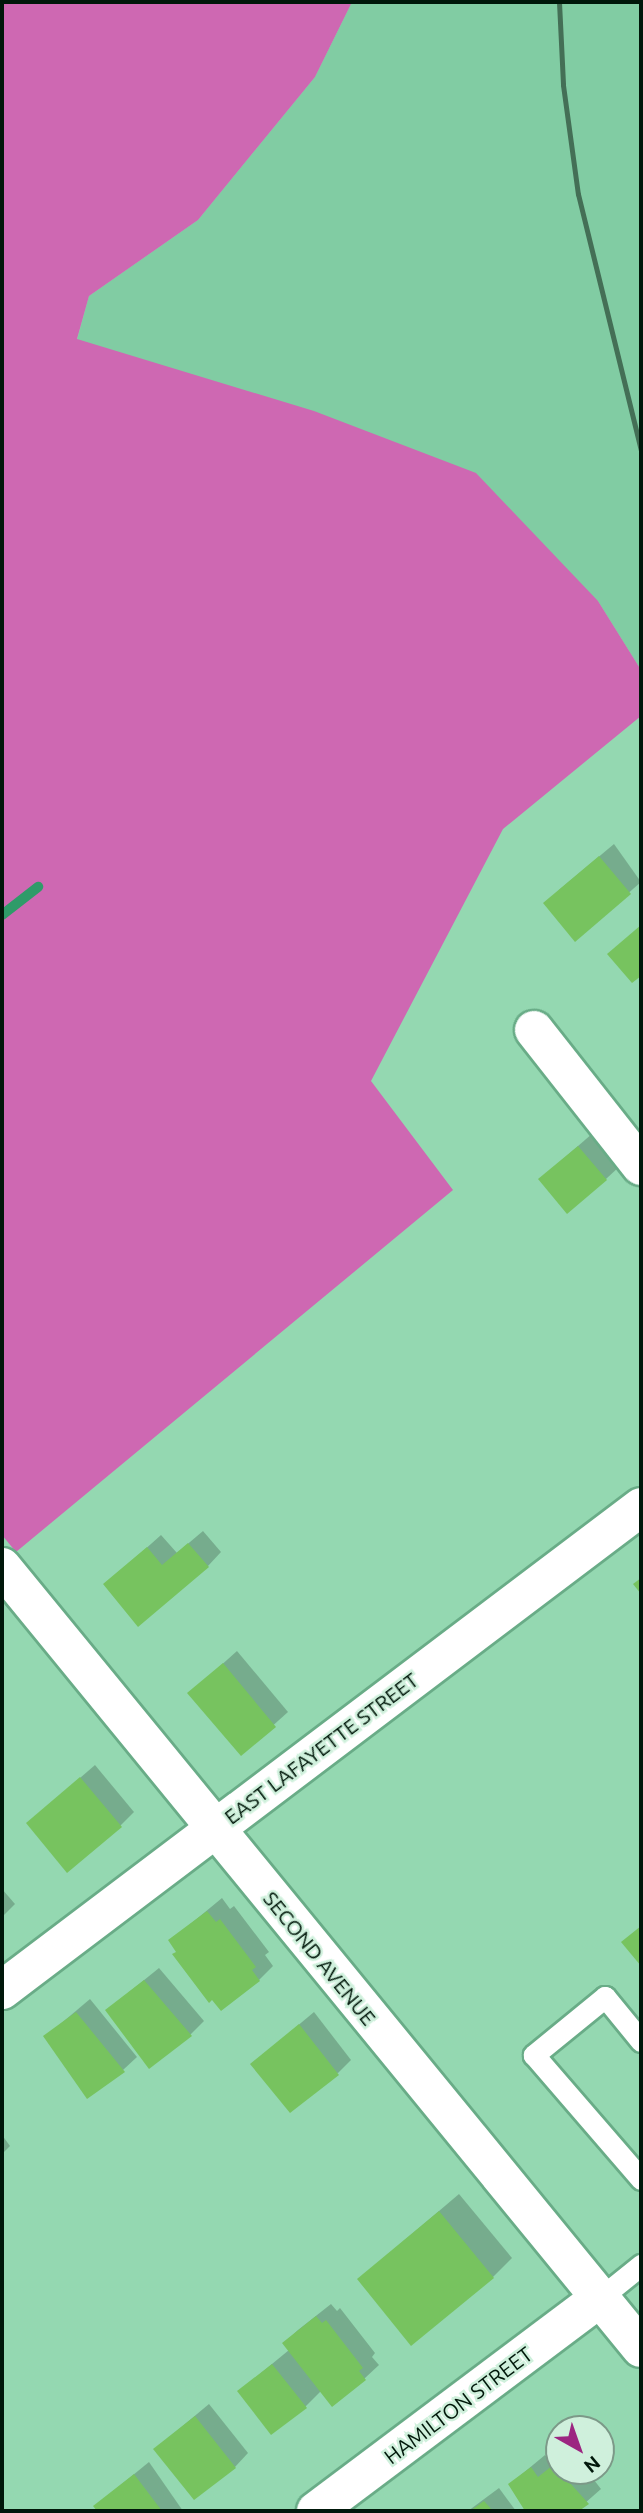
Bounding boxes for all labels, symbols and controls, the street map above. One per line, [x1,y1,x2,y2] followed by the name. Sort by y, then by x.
[219,1667,423,1829] street label: EAST LAFAYETTE STREET
[258,1886,382,2030] street label: SECOND AVENUE
[379,2341,537,2469] street label: HAMILTON STREET
[545,2415,615,2485] north arrow
[580,2452,605,2478] text: N

